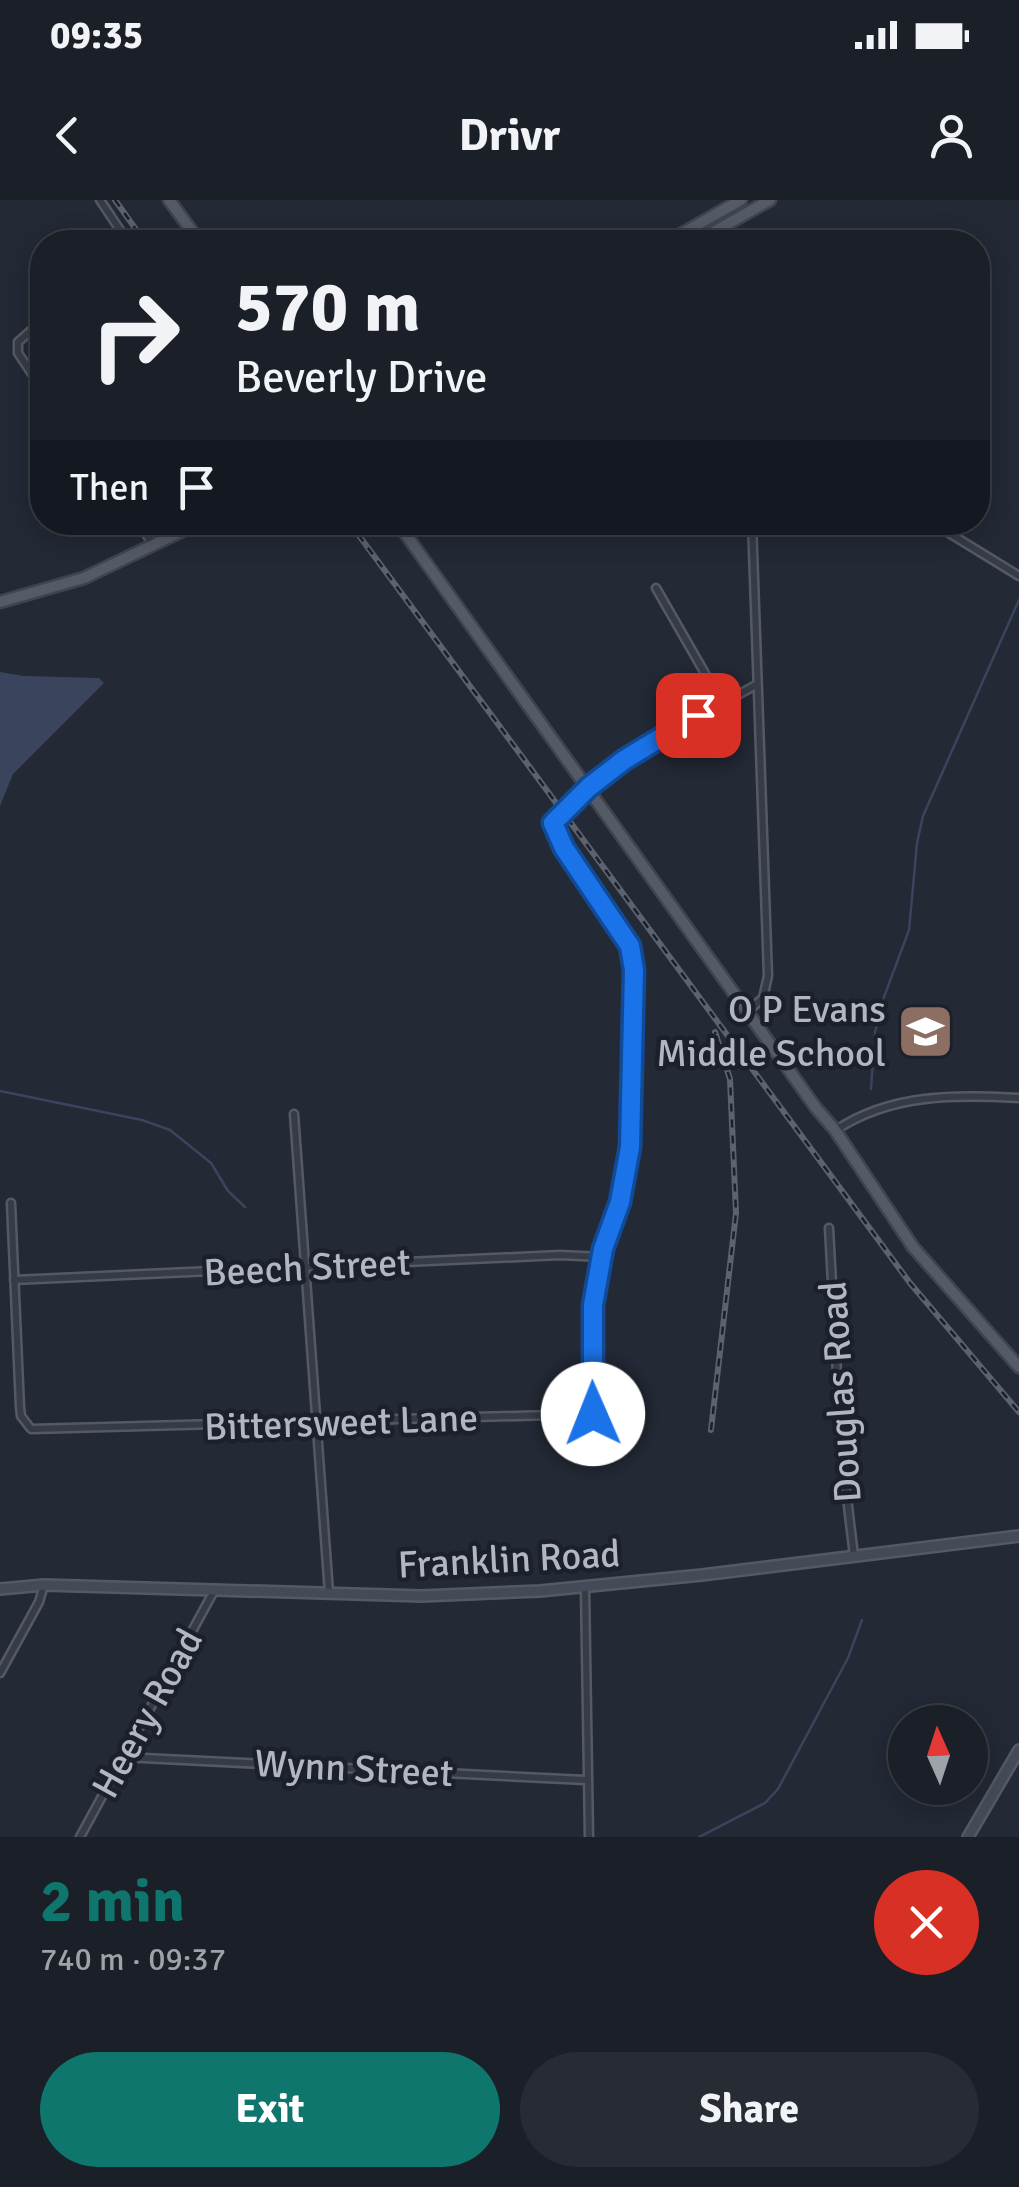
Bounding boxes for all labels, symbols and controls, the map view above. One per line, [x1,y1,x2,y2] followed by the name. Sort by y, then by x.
[50,12,143,59] text: 09:35
[40,108,95,163] icon: back
[459,108,560,163] text: Drivr
[924,108,979,163] icon: person
[235,264,420,350] text: 570 m
[70,270,200,400] icon: right
[235,350,487,405] text: Beverly Drive
[169,460,224,515] icon: arrive
[70,464,149,511] text: Then
[656,673,741,758] pin
[671,688,726,743] icon: arrive
[656,986,886,1077] place label: O P Evans Middle School
[895,1001,955,1061] school or university icon: O P Evans Middle School
[202,1239,412,1296] street label: Beech Street
[809,1280,872,1504] street label: Douglas Road
[541,1362,645,1466] position arrow
[203,1394,479,1451] street label: Bittersweet Lane
[397,1530,622,1589] street label: Franklin Road
[82,1620,213,1806] street label: Heery Road
[888,1705,988,1805] north arrow
[888,1705,988,1805] map controls
[253,1740,454,1797] street label: Wynn Street
[40,1865,185,1939] text: 2 min
[874,1870,979,1975] button: close
[40,1940,226,1979] text: 740 m · 09:37
[40,2052,500,2167] button: Exit
[520,2052,979,2167] button: Share

